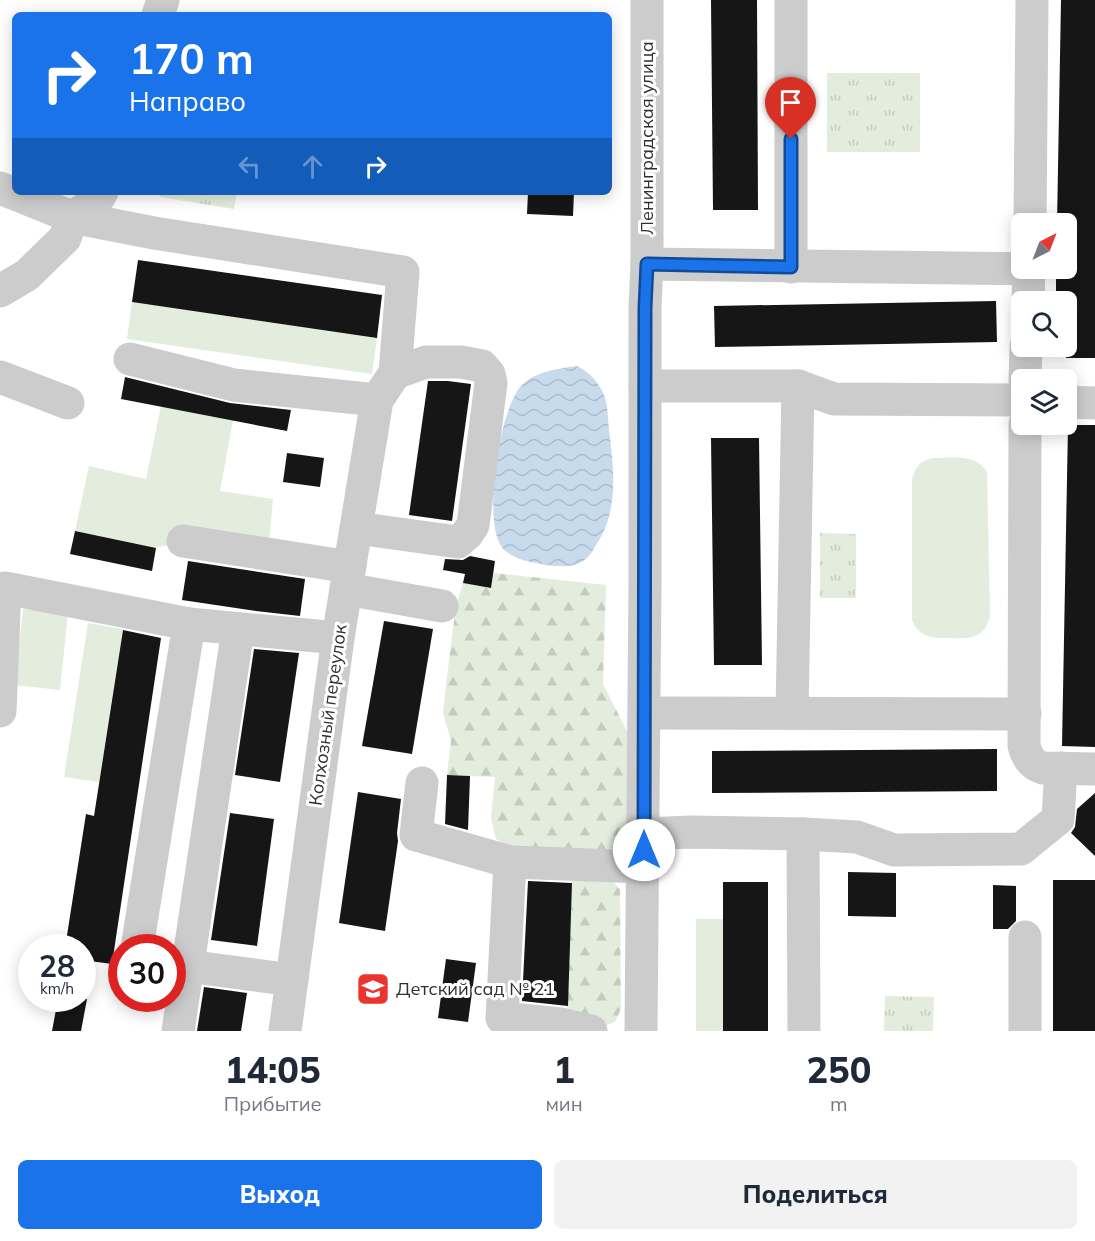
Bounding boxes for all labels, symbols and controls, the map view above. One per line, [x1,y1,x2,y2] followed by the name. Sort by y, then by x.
[129,32,254,85] text: 170 m
[30,36,108,114] icon: right
[635,41,658,235] street label: Ленинградская улица
[765,77,816,139] pin
[129,84,246,118] text: Направо
[774,86,807,119] icon: arrive
[233,150,266,183] icon: left
[296,150,329,183] icon: ahead
[359,150,392,183] icon: right
[1011,213,1077,279] north arrow
[1011,213,1077,435] map controls
[1011,291,1077,357] button: search
[1011,369,1077,435] button: layers
[303,623,352,807] street label: Колхозный переулок
[612,818,676,882] position arrow
[108,934,186,1012] speed limit sign: 30
[39,947,75,985] text: 28
[355,971,391,1007] school or university icon: Детский сад № 21
[396,977,555,1000] place label: Детский сад № 21
[40,979,74,998] text: km/h
[225,1047,321,1092] text: 14:05
[553,1047,575,1092] text: 1
[806,1047,871,1092] text: 250
[224,1091,322,1116] text: Прибытие
[545,1091,583,1116] text: мин
[830,1091,848,1116] text: m
[18,1160,542,1229] button: Выход
[554,1160,1077,1229] button: Поделиться

